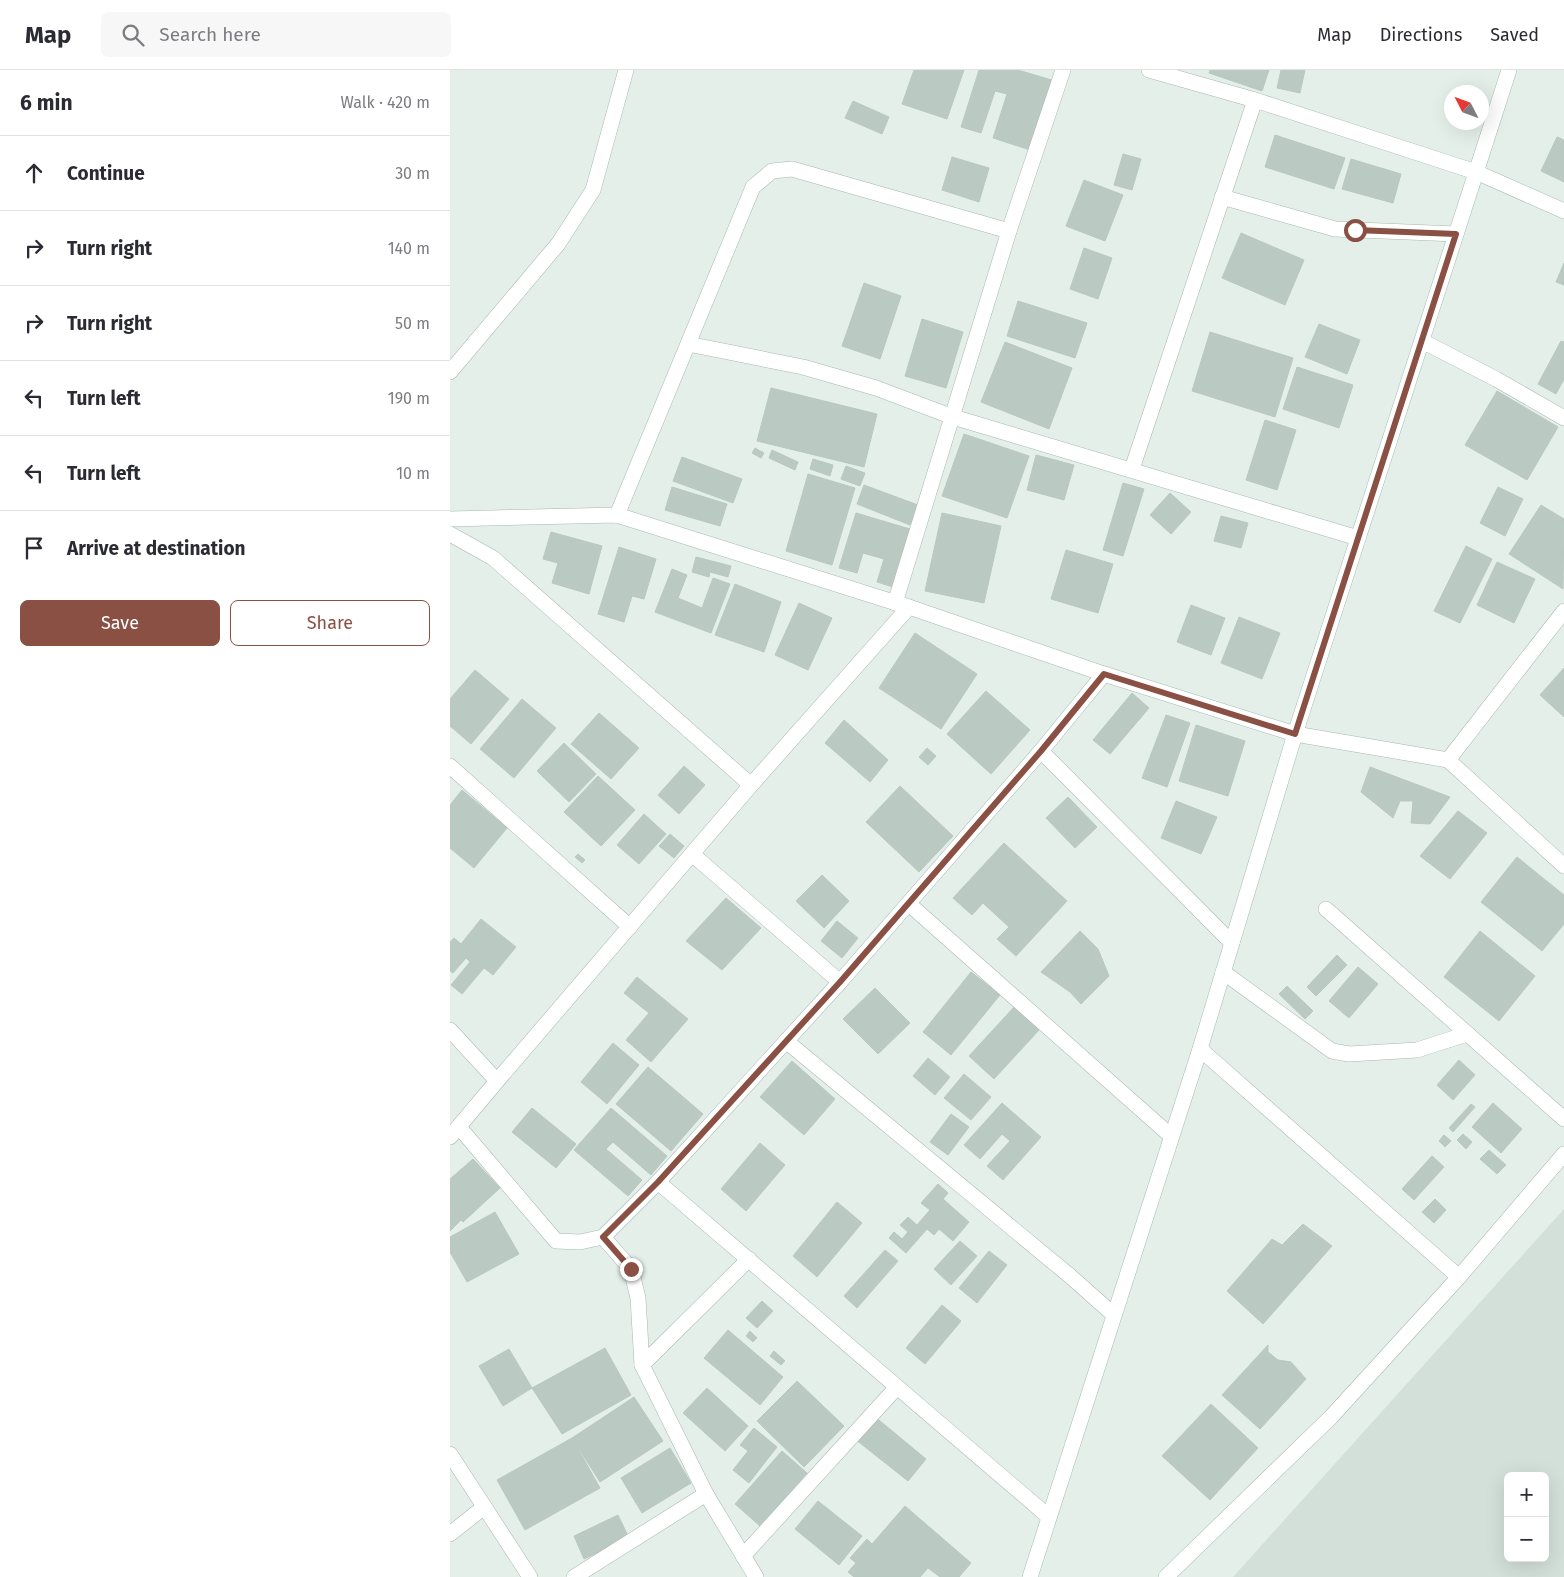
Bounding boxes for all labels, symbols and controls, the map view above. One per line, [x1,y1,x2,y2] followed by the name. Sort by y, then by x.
[101,12,451,57] search box
[25,21,71,49] text: Map
[119,21,147,49] icon: search
[159,23,261,46] text: Search here
[1317,24,1352,46] text: Map
[1380,24,1462,46] text: Directions
[1490,24,1539,46] text: Saved
[1444,85,1489,130] north arrow
[20,90,73,116] text: 6 min
[341,93,430,112] text: Walk · 420 m
[20,159,48,187] icon: ahead
[67,162,145,185] text: Continue
[395,164,430,183] text: 30 m
[1344,219,1367,242] route start
[20,234,48,262] icon: right
[67,237,152,260] text: Turn right
[388,239,430,258] text: 140 m
[20,309,48,337] icon: right
[67,312,152,335] text: Turn right
[395,314,430,333] text: 50 m
[20,384,48,412] icon: left
[67,387,141,410] text: Turn left
[388,389,430,408] text: 190 m
[20,459,48,487] icon: left
[67,462,141,485] text: Turn left
[396,464,430,483] text: 10 m
[20,534,48,562] icon: arrive
[67,537,246,560] text: Arrive at destination
[20,600,220,646] button: Save
[230,600,430,646] button: Share
[620,1258,643,1281] route end
[1504,1472,1549,1562] map controls
[1504,1472,1549,1517] button: +
[1504,1517,1549,1562] button: −

